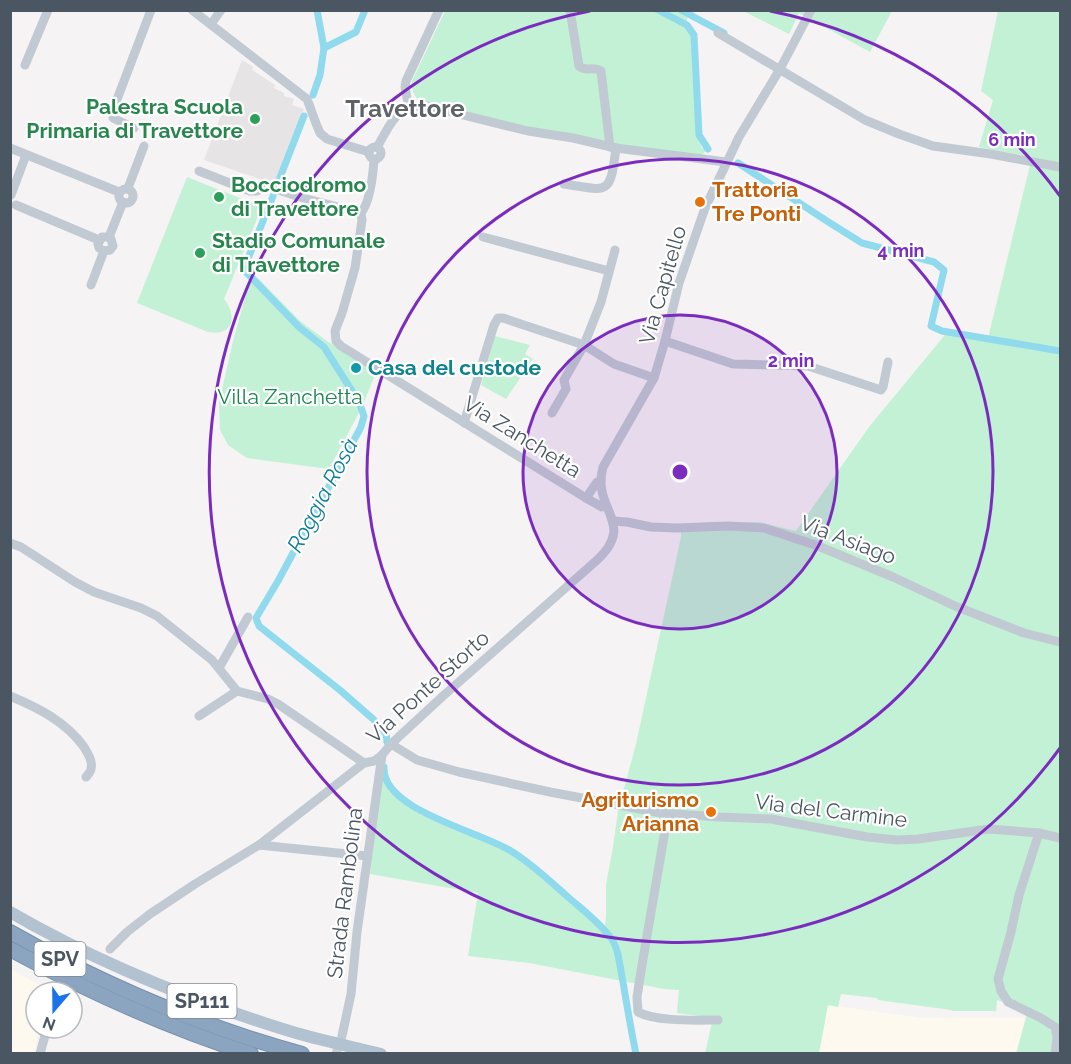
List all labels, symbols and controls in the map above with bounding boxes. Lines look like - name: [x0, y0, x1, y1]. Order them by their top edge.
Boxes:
- place label: Palestra Scuola Primaria di Travettore: [26, 94, 243, 143]
- district label: Travettore: [345, 94, 465, 123]
- marker: Palestra Scuola Primaria di Travettore: [248, 112, 262, 126]
- text: 6 min: [988, 129, 1036, 150]
- place label: Bocciodromo di Travettore: [231, 172, 366, 221]
- place label: Trattoria Tre Ponti: [712, 177, 801, 226]
- marker: Bocciodromo di Travettore: [212, 190, 226, 204]
- marker: Trattoria Tre Ponti: [693, 195, 707, 209]
- street label: Via Capitello: [634, 223, 691, 347]
- place label: Stadio Comunale di Travettore: [212, 228, 385, 277]
- text: 4 min: [878, 240, 924, 261]
- marker: Stadio Comunale di Travettore: [193, 246, 207, 260]
- text: 2 min: [768, 350, 814, 371]
- place label: Casa del custode: [368, 355, 542, 380]
- marker: Casa del custode: [349, 361, 363, 375]
- park label: Villa Zanchetta: [217, 384, 363, 409]
- street label: Via Zanchetta: [459, 390, 586, 483]
- water label: Roggia Rosà: [281, 434, 363, 556]
- centre of rings: [670, 462, 690, 482]
- street label: Via Asiago: [797, 510, 900, 569]
- street label: Via Ponte Storto: [361, 625, 494, 748]
- place label: Agriturismo Arianna: [581, 787, 699, 836]
- street label: Via del Carmine: [754, 789, 909, 832]
- marker: Agriturismo Arianna: [704, 805, 718, 819]
- street label: Strada Rambolina: [322, 806, 367, 980]
- road number: SPV: [34, 942, 86, 976]
- north arrow: [24, 980, 84, 1040]
- road number: SP111: [168, 984, 236, 1018]
- text: N: [40, 1013, 58, 1035]

